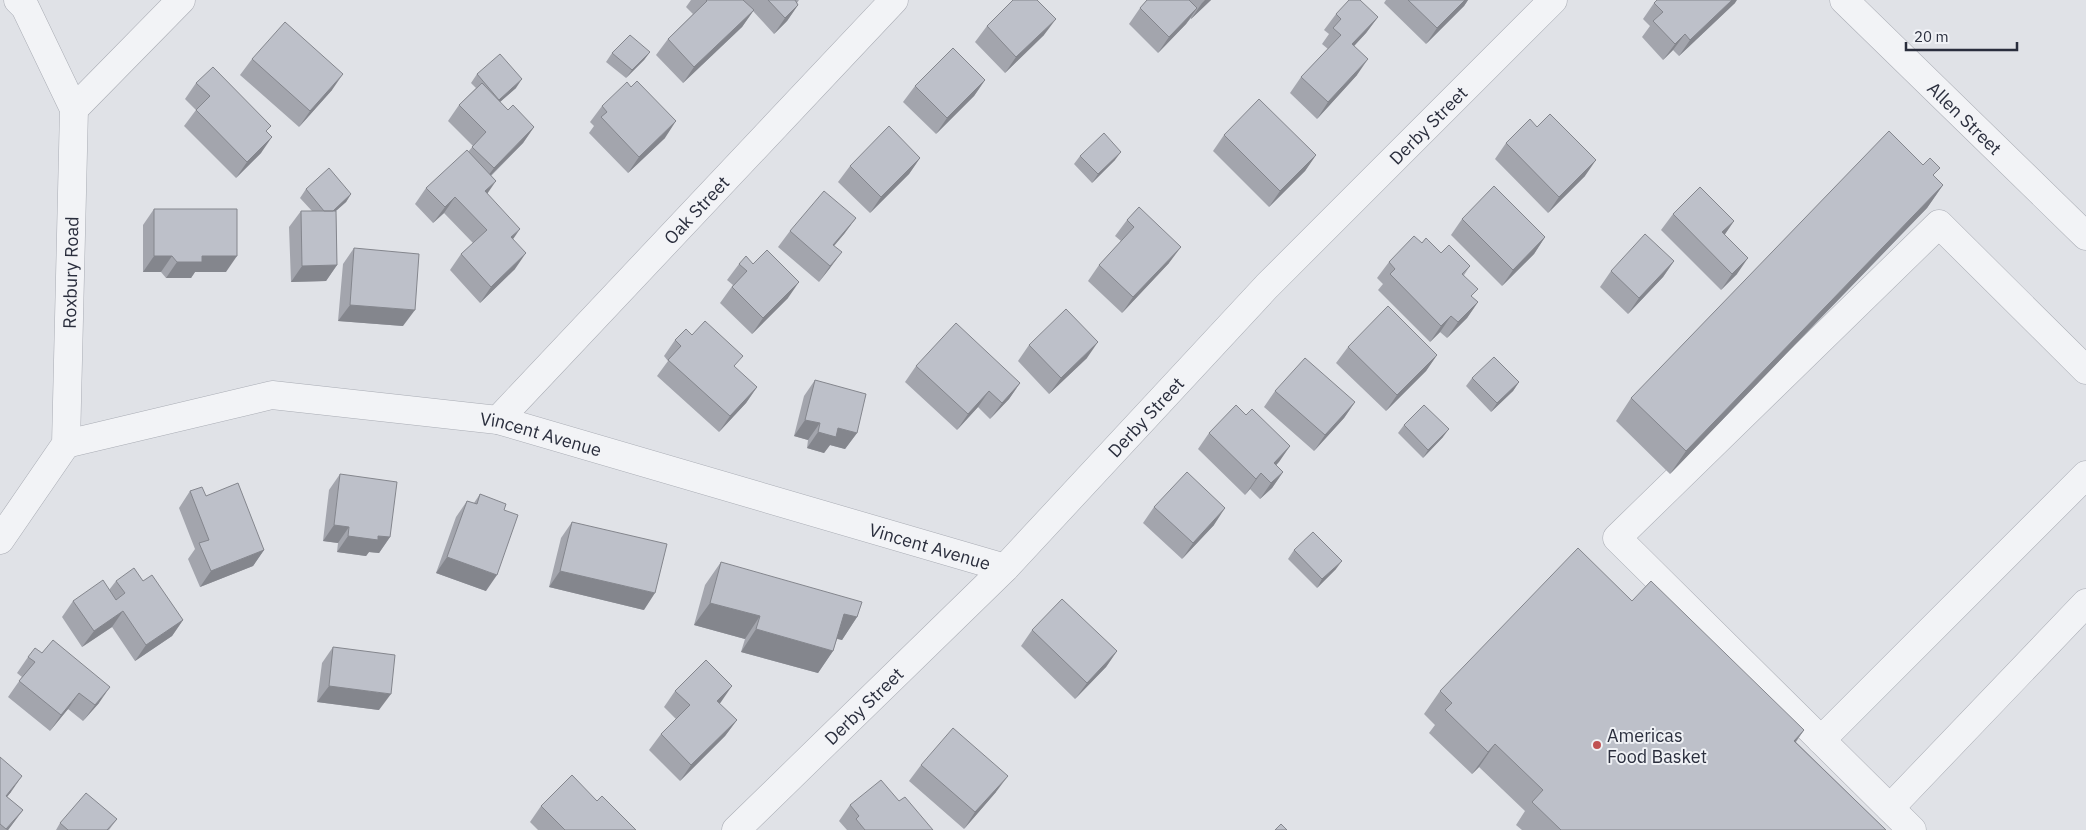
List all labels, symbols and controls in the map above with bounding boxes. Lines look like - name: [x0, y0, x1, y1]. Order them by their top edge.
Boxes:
- scale bar: [1906, 20, 2017, 52]
- text: 20 m: [1914, 27, 1949, 46]
- street label: Allen Street: [1923, 77, 2007, 159]
- street label: Derby Street: [1384, 81, 1472, 169]
- street label: Oak Street: [659, 171, 734, 249]
- street label: Roxbury Road: [57, 216, 83, 329]
- street label: Derby Street: [1103, 372, 1189, 462]
- street label: Vincent Avenue: [479, 407, 605, 461]
- street label: Vincent Avenue: [866, 517, 993, 575]
- street label: Derby Street: [819, 662, 908, 749]
- place label: Americas Food Basket: [1607, 724, 1707, 768]
- marker: Americas Food Basket: [1591, 739, 1603, 751]

